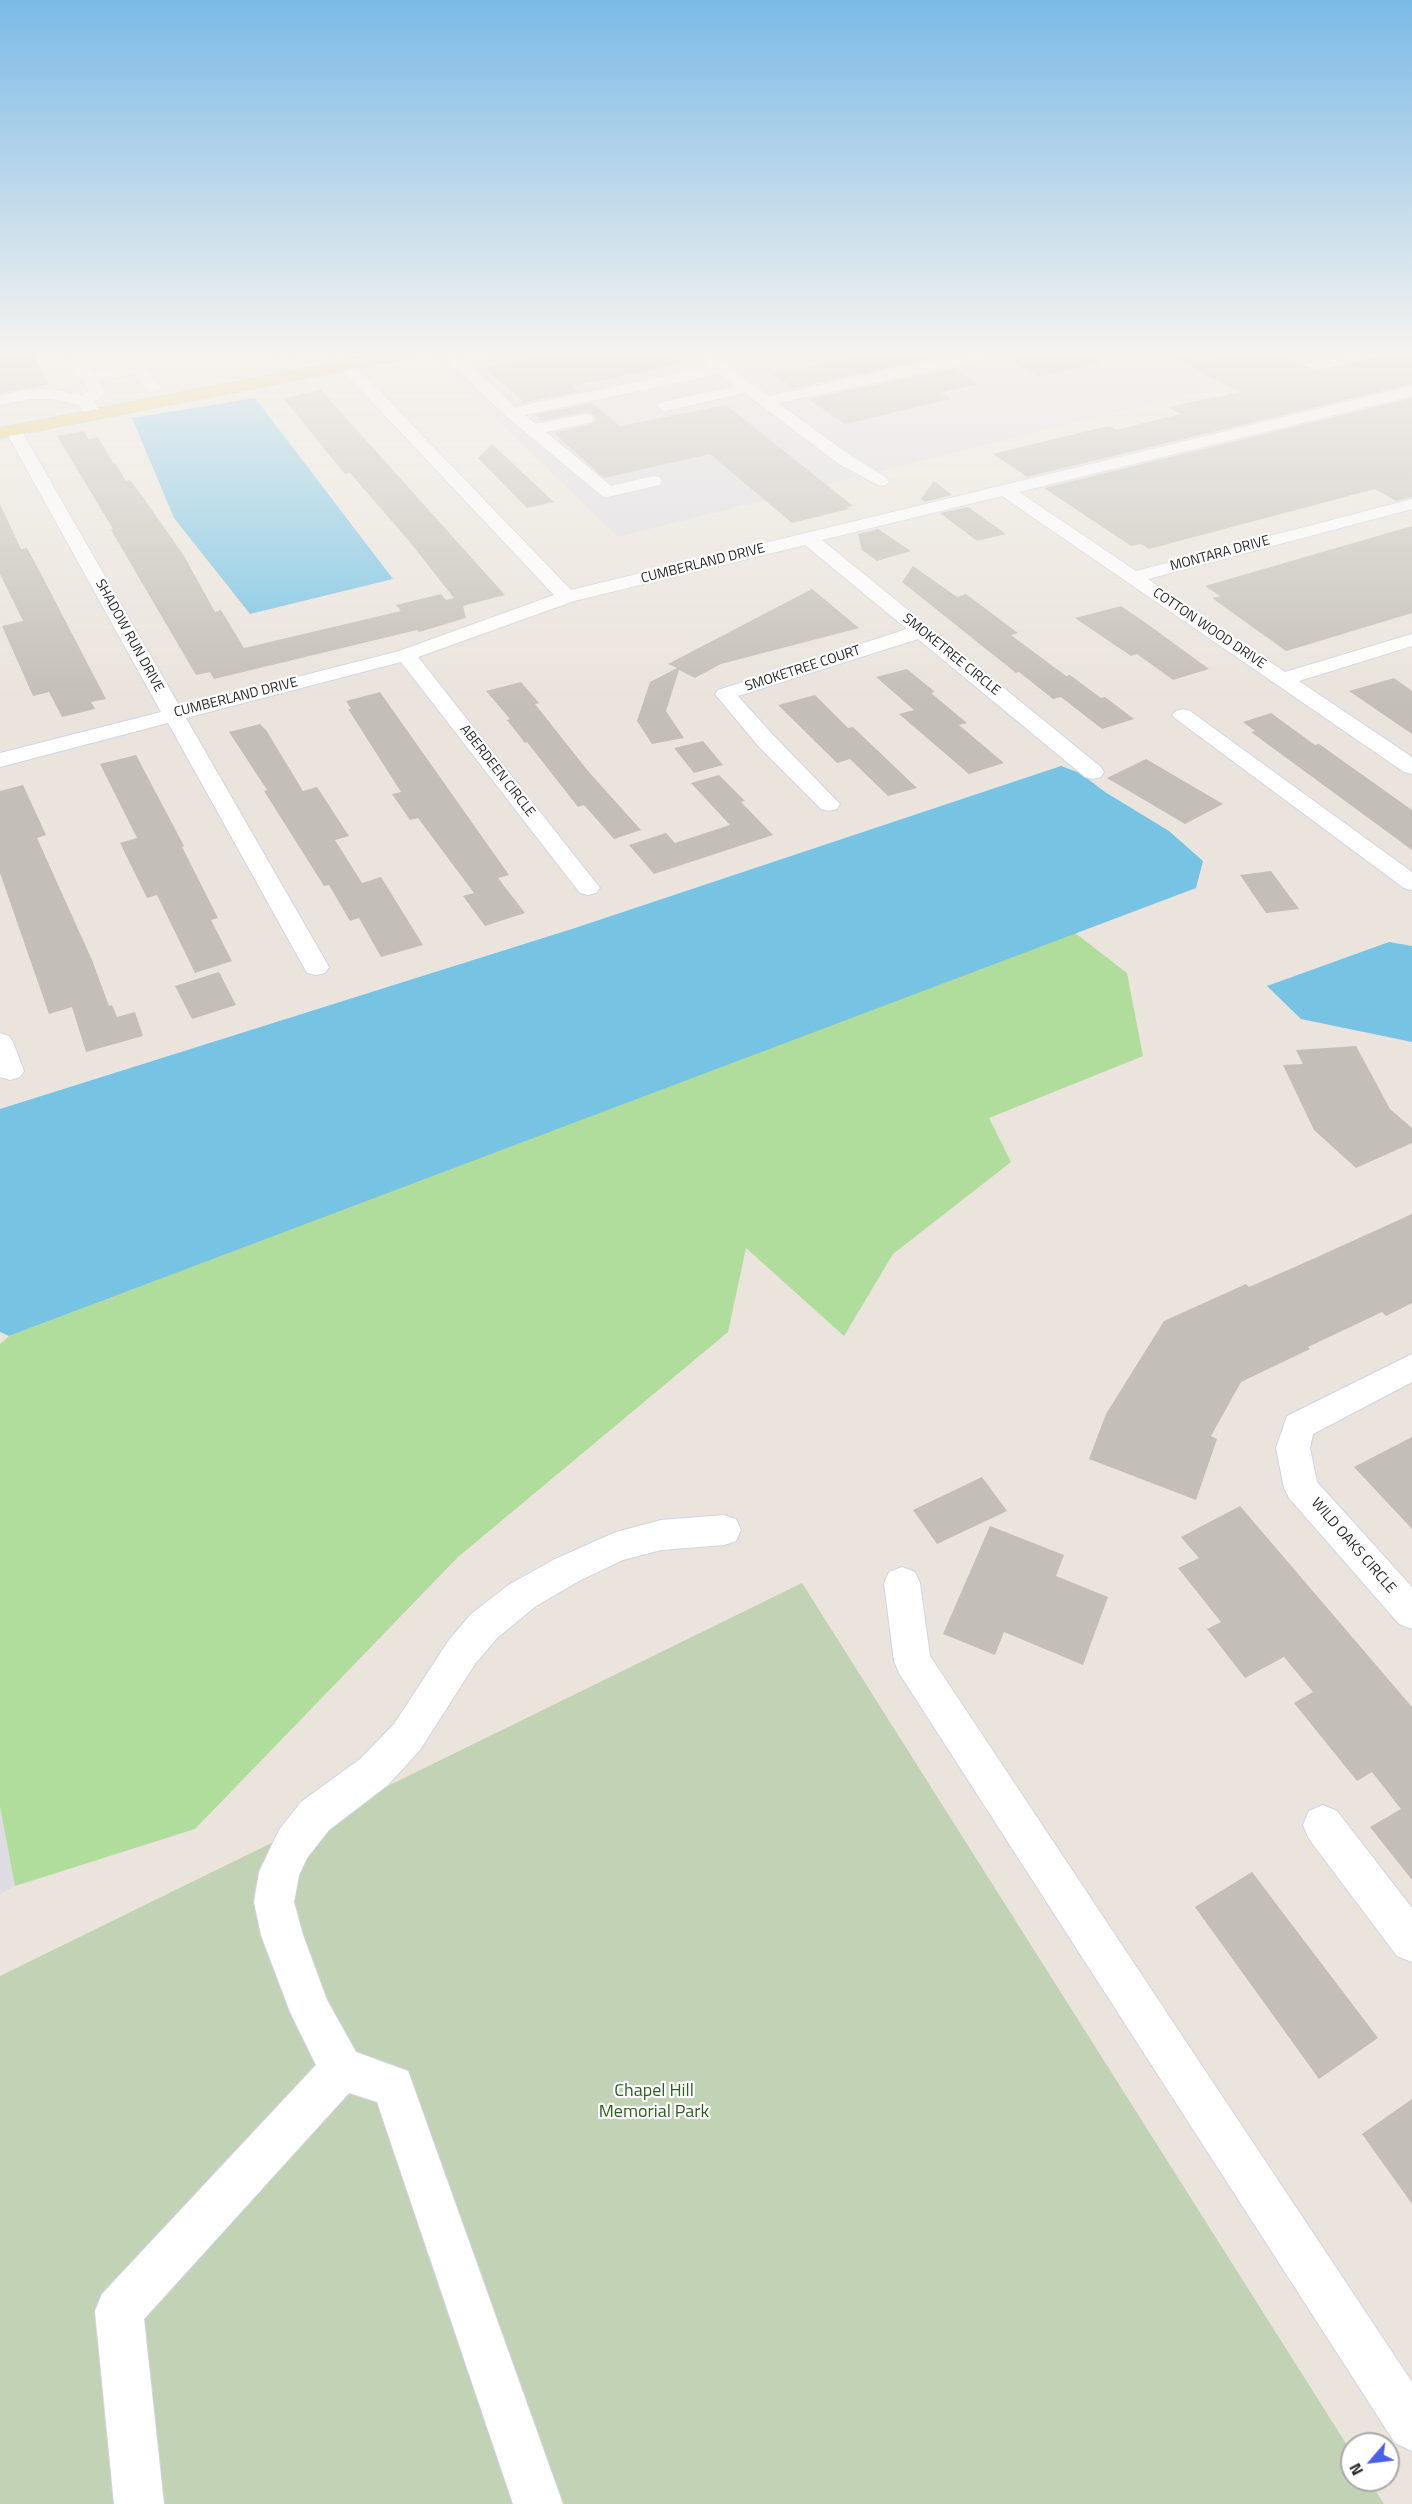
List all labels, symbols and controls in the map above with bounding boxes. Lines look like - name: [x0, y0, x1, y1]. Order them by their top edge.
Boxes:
- street label: MONTARA DRIVE: [1168, 533, 1272, 575]
- street label: CUMBERLAND DRIVE: [639, 540, 767, 588]
- street label: SHADOW RUN DRIVE: [91, 577, 167, 695]
- street label: COTTON WOOD DRIVE: [1149, 585, 1269, 673]
- street label: SMOKETREE CIRCLE: [899, 611, 1003, 699]
- street label: SMOKETREE COURT: [743, 642, 863, 696]
- street label: CUMBERLAND DRIVE: [172, 674, 300, 722]
- street label: ABERDEEN CIRCLE: [456, 722, 538, 820]
- street label: WILD OAKS CIRCLE: [1307, 1495, 1399, 1597]
- park label: Chapel Hill Memorial Park: [599, 2081, 709, 2124]
- north arrow: [1340, 2432, 1400, 2492]
- text: N: [1343, 2459, 1369, 2480]

